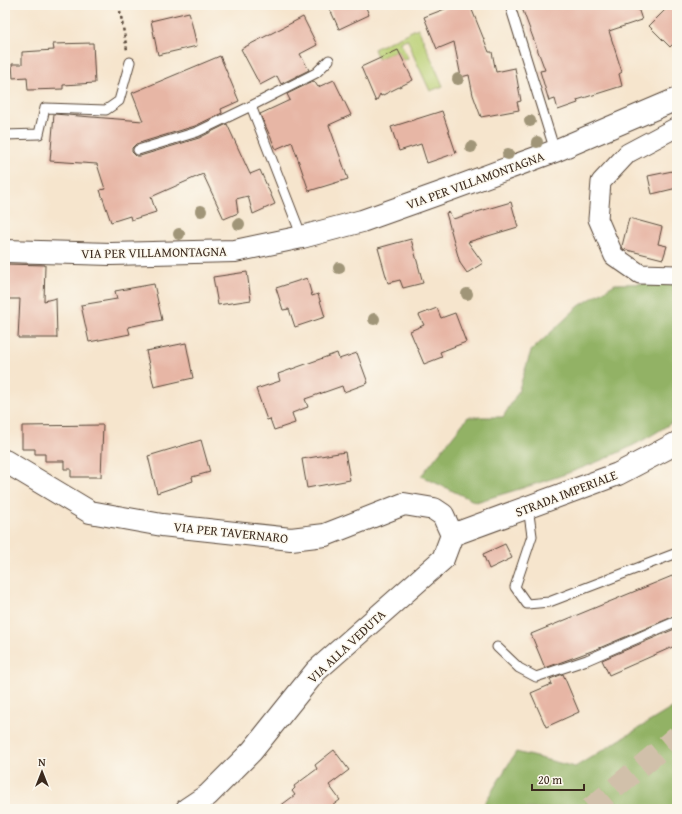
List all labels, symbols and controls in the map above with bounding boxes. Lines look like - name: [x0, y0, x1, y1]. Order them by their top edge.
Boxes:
- street label: VIA PER VILLAMONTAGNA: [404, 147, 547, 214]
- street label: VIA PER VILLAMONTAGNA: [81, 242, 227, 263]
- street label: STRADA IMPERIALE: [512, 465, 620, 522]
- street label: VIA PER TAVERNARO: [173, 517, 289, 548]
- street label: VIA ALLA VEDUTA: [303, 605, 390, 688]
- north arrow: [22, 752, 62, 792]
- text: N: [38, 754, 46, 770]
- scale bar: [532, 766, 584, 792]
- text: 20 m: [538, 771, 562, 788]

